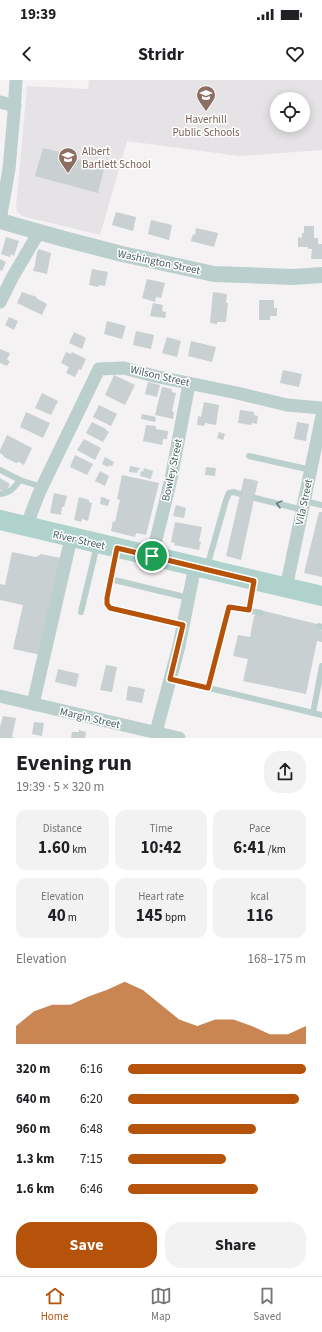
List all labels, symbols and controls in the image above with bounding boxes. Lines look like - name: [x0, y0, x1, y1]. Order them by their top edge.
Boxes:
- text: 19:39: [20, 4, 56, 25]
- text: Stridr: [138, 42, 184, 67]
- icon: back: [16, 43, 38, 65]
- icon: heart: [284, 43, 306, 65]
- school or university icon: Haverhill Public Schools: [195, 84, 217, 112]
- map controls: [270, 92, 310, 132]
- button: locate: [270, 92, 310, 132]
- place label: Haverhill Public Schools: [172, 112, 240, 140]
- place label: Albert Bartlett School: [82, 144, 151, 172]
- school or university icon: Albert Bartlett School: [57, 146, 79, 174]
- street label: Washington Street: [116, 246, 202, 278]
- street label: Wilson Street: [129, 362, 191, 390]
- street label: Bowley Street: [158, 437, 186, 503]
- street label: Vila Street: [292, 477, 316, 526]
- one-way arrow: [275, 500, 282, 509]
- street label: River Street: [51, 527, 107, 553]
- pin: [135, 539, 169, 573]
- icon: arrive: [141, 545, 163, 567]
- street label: Margin Street: [58, 704, 122, 732]
- text: Evening run: [16, 747, 132, 779]
- button: share: [264, 751, 306, 793]
- text: 19:39 · 5 × 320 m: [16, 778, 104, 796]
- text: Distance: [43, 821, 82, 836]
- text: Time: [149, 821, 173, 836]
- text: Pace: [249, 821, 270, 836]
- text: 1.60: [38, 836, 70, 860]
- text: 10:42: [140, 836, 182, 860]
- text: 6:41: [233, 836, 265, 860]
- text: km: [70, 842, 87, 857]
- text: /km: [265, 842, 286, 857]
- text: Elevation: [41, 889, 84, 904]
- text: Heart rate: [138, 889, 184, 904]
- text: kcal: [250, 889, 269, 904]
- text: 40: [48, 904, 66, 928]
- text: 145: [136, 904, 163, 928]
- text: 116: [246, 904, 273, 928]
- text: m: [66, 910, 77, 925]
- text: bpm: [163, 910, 186, 925]
- text: Elevation: [16, 950, 67, 968]
- text: 168–175 m: [248, 950, 306, 968]
- text: 320 m: [16, 1060, 50, 1078]
- text: 6:16: [80, 1060, 103, 1078]
- text: 640 m: [16, 1090, 50, 1108]
- text: 6:20: [80, 1090, 103, 1108]
- text: 960 m: [16, 1120, 50, 1138]
- text: 6:48: [80, 1120, 103, 1138]
- text: 1.3 km: [16, 1150, 55, 1168]
- text: 7:15: [80, 1150, 103, 1168]
- text: 1.6 km: [16, 1180, 55, 1198]
- text: 6:46: [80, 1180, 103, 1198]
- button: Save: [16, 1222, 157, 1268]
- button: Share: [165, 1222, 306, 1268]
- tab: Home: [41, 1285, 68, 1324]
- tab: Map: [150, 1285, 172, 1324]
- tab: Saved: [253, 1285, 281, 1324]

